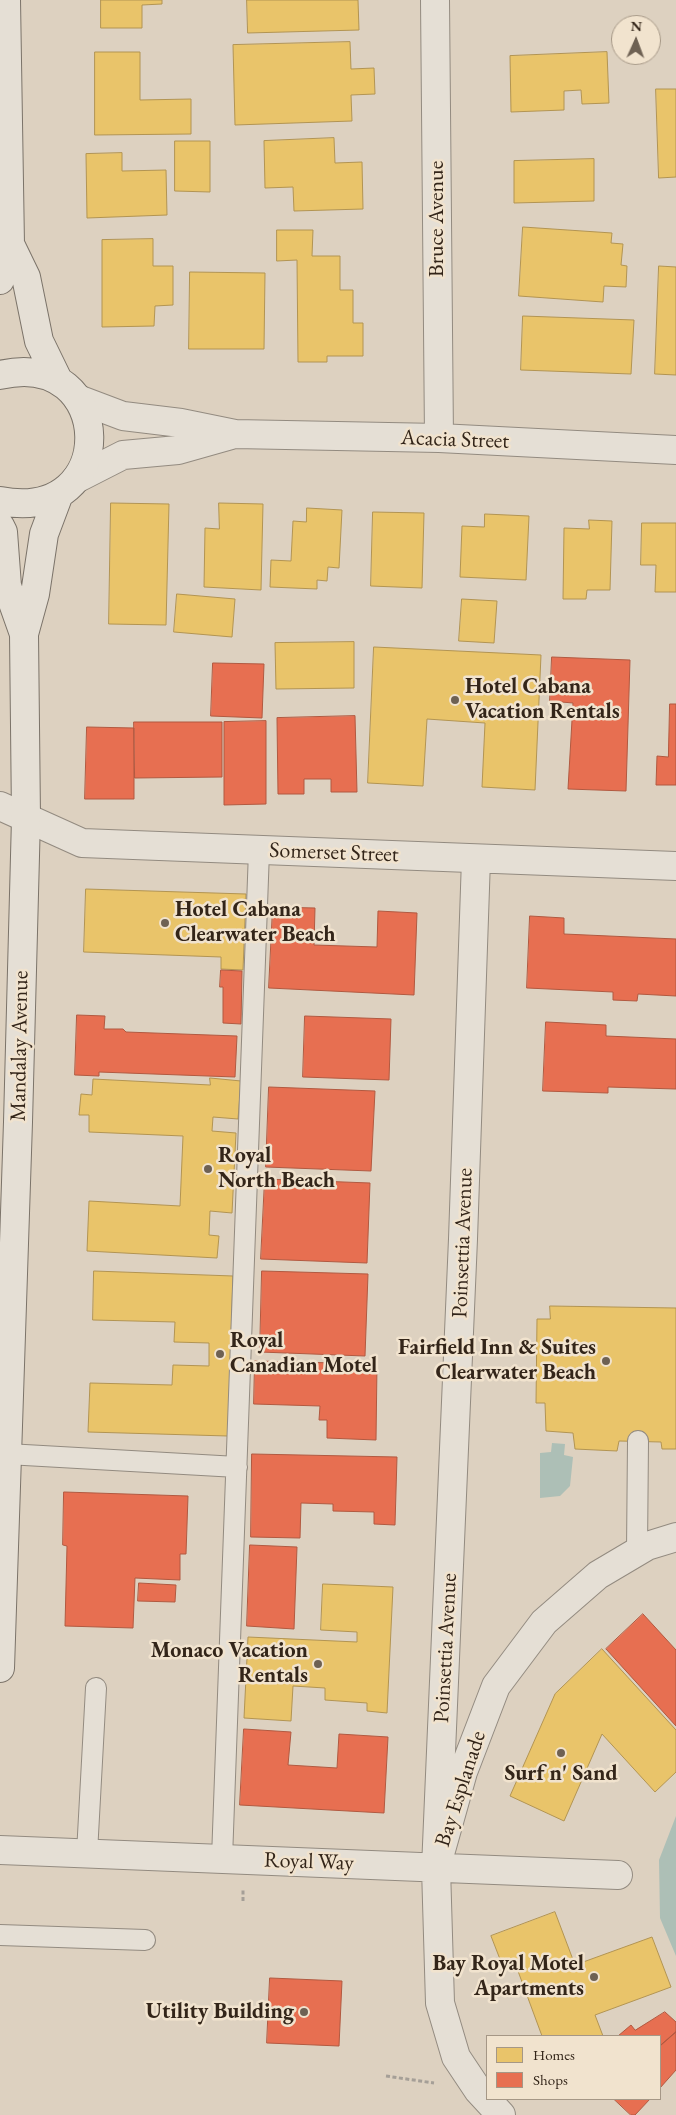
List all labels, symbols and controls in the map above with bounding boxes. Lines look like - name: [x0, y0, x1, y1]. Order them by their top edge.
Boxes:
- north arrow: [611, 15, 661, 65]
- text: N: [631, 17, 642, 35]
- street label: Bruce Avenue: [424, 161, 450, 277]
- street label: Acacia Street: [400, 425, 510, 455]
- place label: Hotel Cabana Vacation Rentals: [465, 674, 620, 726]
- marker: Hotel Cabana Vacation Rentals: [449, 694, 461, 706]
- street label: Somerset Street: [269, 838, 399, 868]
- place label: Hotel Cabana Clearwater Beach: [175, 897, 336, 948]
- marker: Hotel Cabana Clearwater Beach: [159, 917, 171, 929]
- street label: Mandalay Avenue: [5, 970, 35, 1122]
- place label: Royal North Beach: [218, 1143, 335, 1194]
- marker: Royal North Beach: [202, 1163, 214, 1175]
- street label: Poinsettia Avenue: [447, 1168, 479, 1318]
- place label: Royal Canadian Motel: [230, 1328, 377, 1380]
- place label: Fairfield Inn & Suites Clearwater Beach: [398, 1335, 596, 1386]
- marker: Royal Canadian Motel: [214, 1348, 226, 1360]
- marker: Fairfield Inn & Suites Clearwater Beach: [600, 1355, 612, 1367]
- street label: Poinsettia Avenue: [429, 1572, 463, 1724]
- place label: Monaco Vacation Rentals: [150, 1638, 308, 1690]
- marker: Monaco Vacation Rentals: [312, 1658, 324, 1670]
- street label: Bay Esplanade: [430, 1728, 492, 1850]
- marker: Surf n' Sand: [555, 1747, 567, 1759]
- place label: Surf n' Sand: [504, 1761, 618, 1787]
- street label: Royal Way: [264, 1847, 354, 1877]
- place label: Bay Royal Motel Apartments: [432, 1951, 584, 2002]
- marker: Bay Royal Motel Apartments: [588, 1971, 600, 1983]
- place label: Utility Building: [146, 1999, 294, 2025]
- marker: Utility Building: [298, 2006, 310, 2018]
- legend: [486, 2035, 661, 2100]
- text: Homes: [533, 2045, 575, 2064]
- text: Shops: [533, 2070, 568, 2089]

